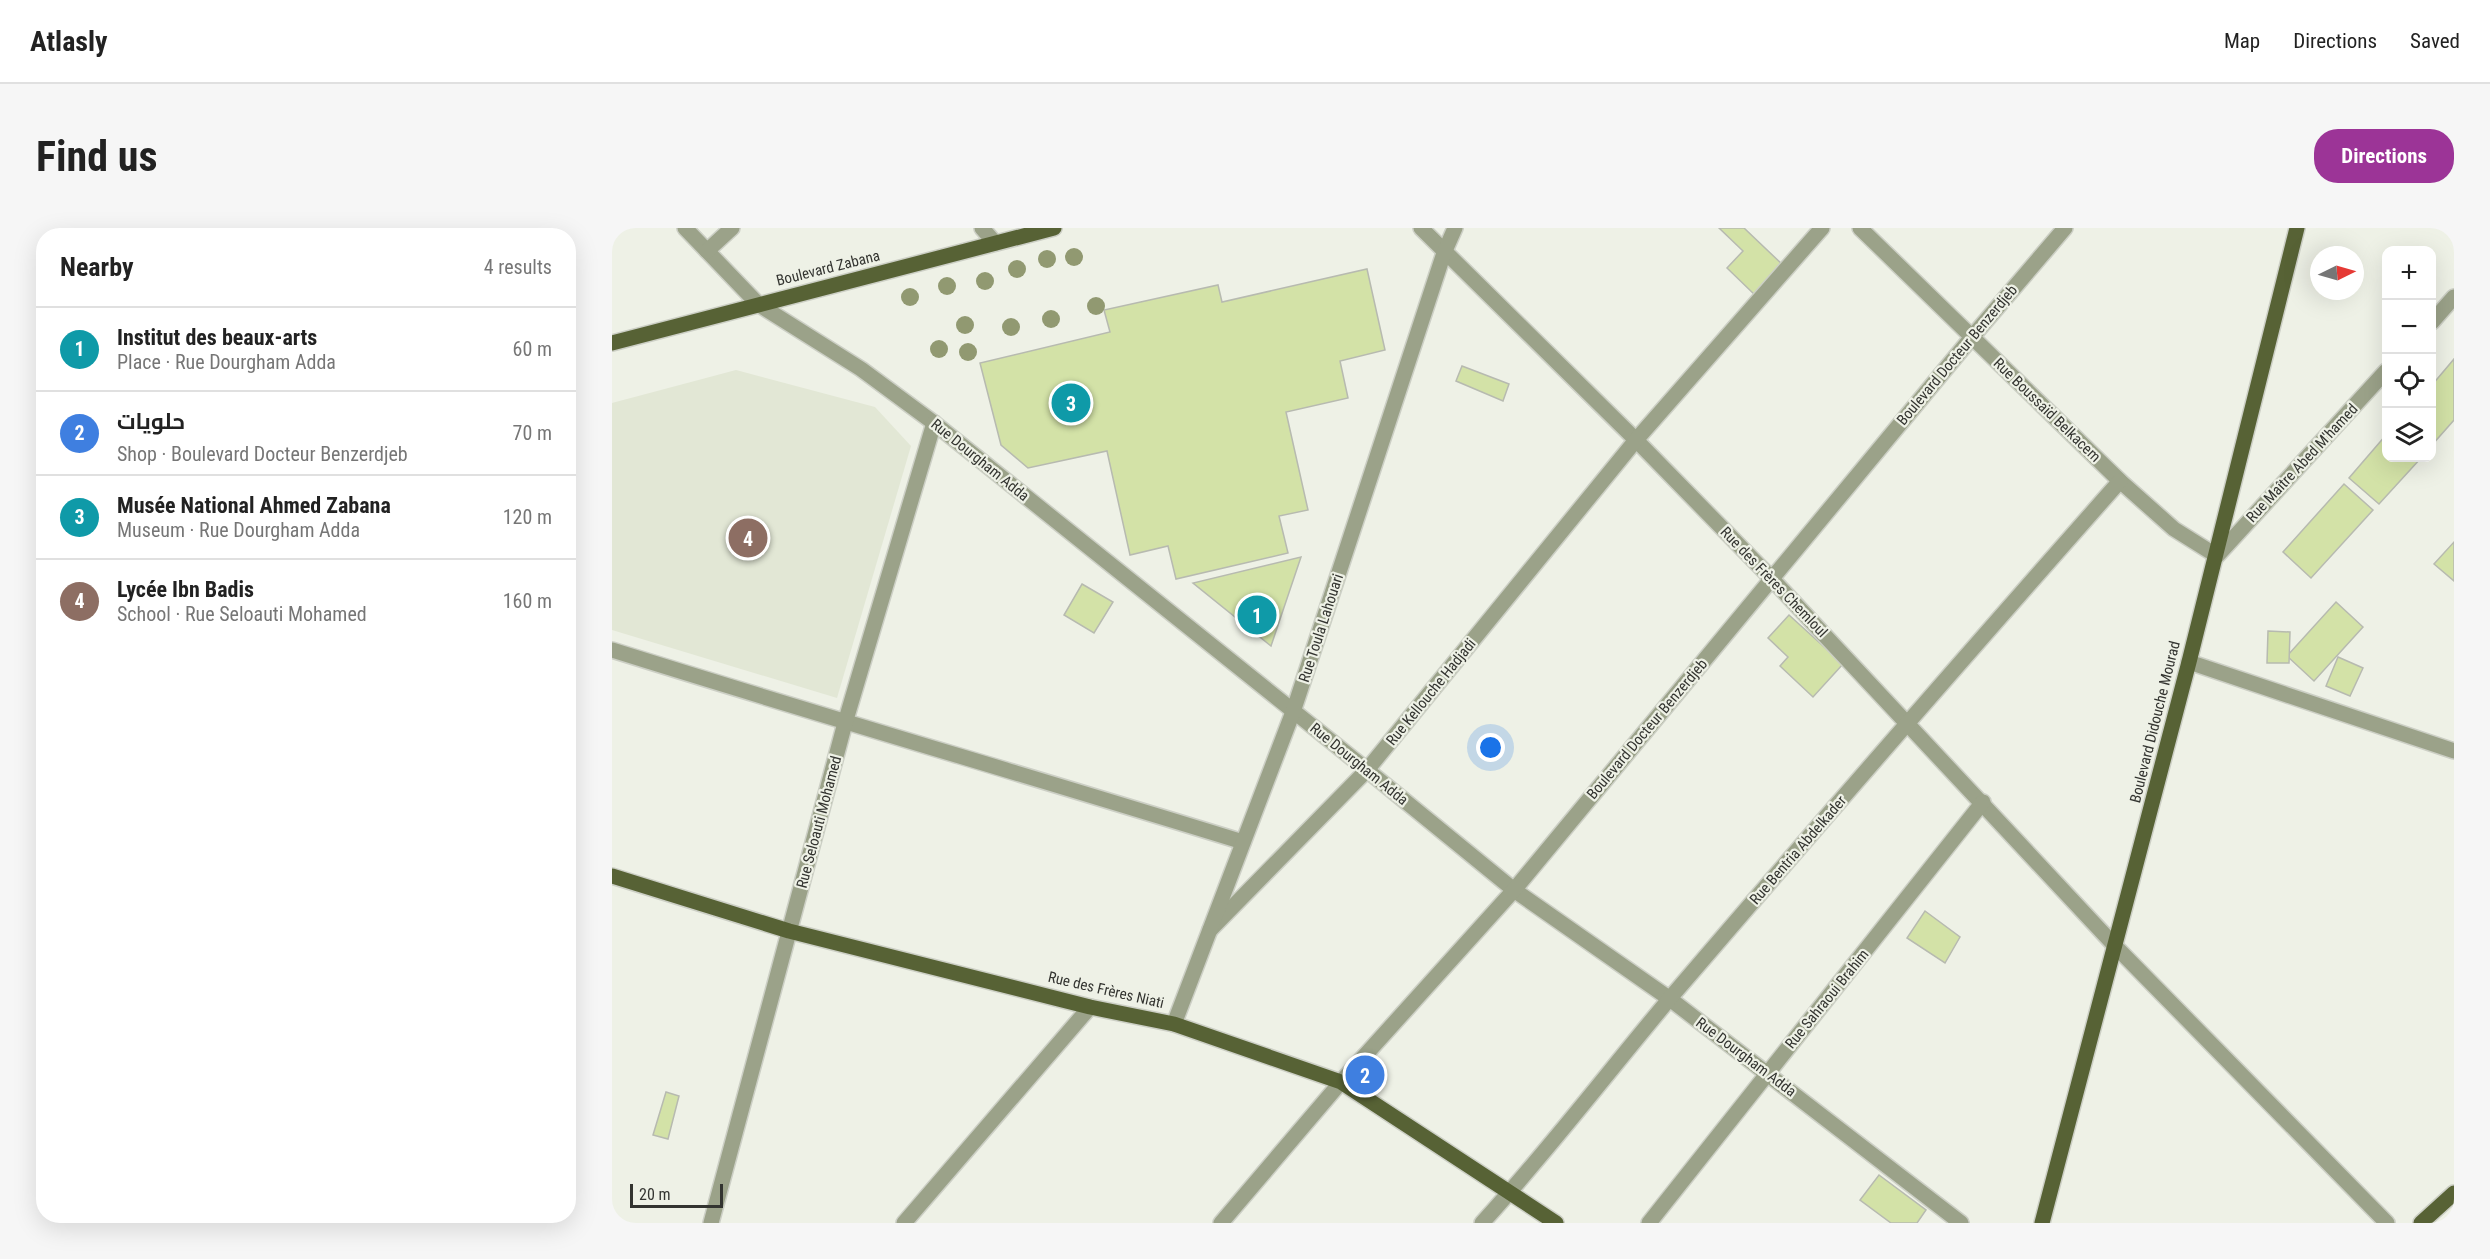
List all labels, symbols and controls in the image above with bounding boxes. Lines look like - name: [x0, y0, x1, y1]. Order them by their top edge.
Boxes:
- text: Atlasly: [30, 25, 108, 58]
- text: Map: [2224, 29, 2260, 53]
- text: Directions: [2293, 29, 2377, 53]
- text: Saved: [2410, 29, 2460, 53]
- button: Directions: [2314, 129, 2454, 183]
- text: Find us: [36, 132, 157, 181]
- street label: Boulevard Zabana: [774, 246, 882, 290]
- north arrow: [2310, 246, 2364, 300]
- map controls: [2382, 246, 2436, 462]
- button: +: [2382, 246, 2436, 300]
- text: Nearby: [60, 252, 134, 282]
- text: 4 results: [484, 255, 552, 279]
- street label: Boulevard Docteur Benzerdjeb: [1893, 281, 2021, 429]
- button: −: [2382, 300, 2436, 354]
- text: Institut des beaux-arts: [117, 325, 317, 350]
- text: 1: [74, 337, 85, 361]
- text: 60 m: [513, 337, 552, 361]
- text: Place · Rue Dourgham Adda: [117, 350, 336, 374]
- street label: Rue Boussaïd Belkacem: [1990, 354, 2104, 466]
- button: locate: [2382, 354, 2436, 408]
- pin: 3: [1052, 380, 1090, 426]
- street label: Rue Maître Abed M'hamed: [2242, 400, 2362, 526]
- button: layers: [2382, 408, 2436, 462]
- text: حلويات: [117, 409, 185, 434]
- street label: Rue Dourgham Adda: [927, 415, 1033, 505]
- text: 2: [74, 421, 85, 445]
- text: 70 m: [513, 421, 552, 445]
- text: Shop · Boulevard Docteur Benzerdjeb: [117, 442, 408, 466]
- text: Musée National Ahmed Zabana: [117, 493, 391, 518]
- text: 3: [74, 505, 85, 529]
- text: 120 m: [503, 505, 552, 529]
- pin: 4: [728, 516, 768, 560]
- text: Museum · Rue Dourgham Adda: [117, 518, 360, 542]
- street label: Rue des Frères Chemloul: [1717, 523, 1831, 641]
- street label: Rue Toula Lahouari: [1295, 572, 1347, 684]
- text: Lycée Ibn Badis: [117, 577, 254, 602]
- text: 4: [74, 589, 85, 613]
- text: 160 m: [503, 589, 552, 613]
- pin: 1: [1238, 592, 1276, 638]
- text: School · Rue Seloauti Mohamed: [117, 602, 367, 626]
- street label: Rue Kellouche Hadjadi: [1382, 635, 1480, 749]
- street label: Boulevard Didouche Mourad: [2126, 639, 2184, 805]
- street label: Boulevard Docteur Benzerdjeb: [1583, 655, 1711, 803]
- street label: Rue Dourgham Adda: [1306, 719, 1412, 809]
- your location: [1476, 733, 1505, 762]
- street label: Rue Seloauti Mohamed: [793, 754, 845, 890]
- street label: Rue Bentria Abdelkader: [1746, 792, 1850, 908]
- street label: Rue Sahraoui Brahim: [1781, 946, 1873, 1052]
- street label: Rue des Frères Niati: [1046, 968, 1166, 1012]
- street label: Rue Dourgham Adda: [1692, 1013, 1800, 1101]
- pin: 2: [1346, 1052, 1384, 1098]
- scale bar: [630, 1181, 723, 1208]
- text: 20 m: [639, 1185, 671, 1204]

